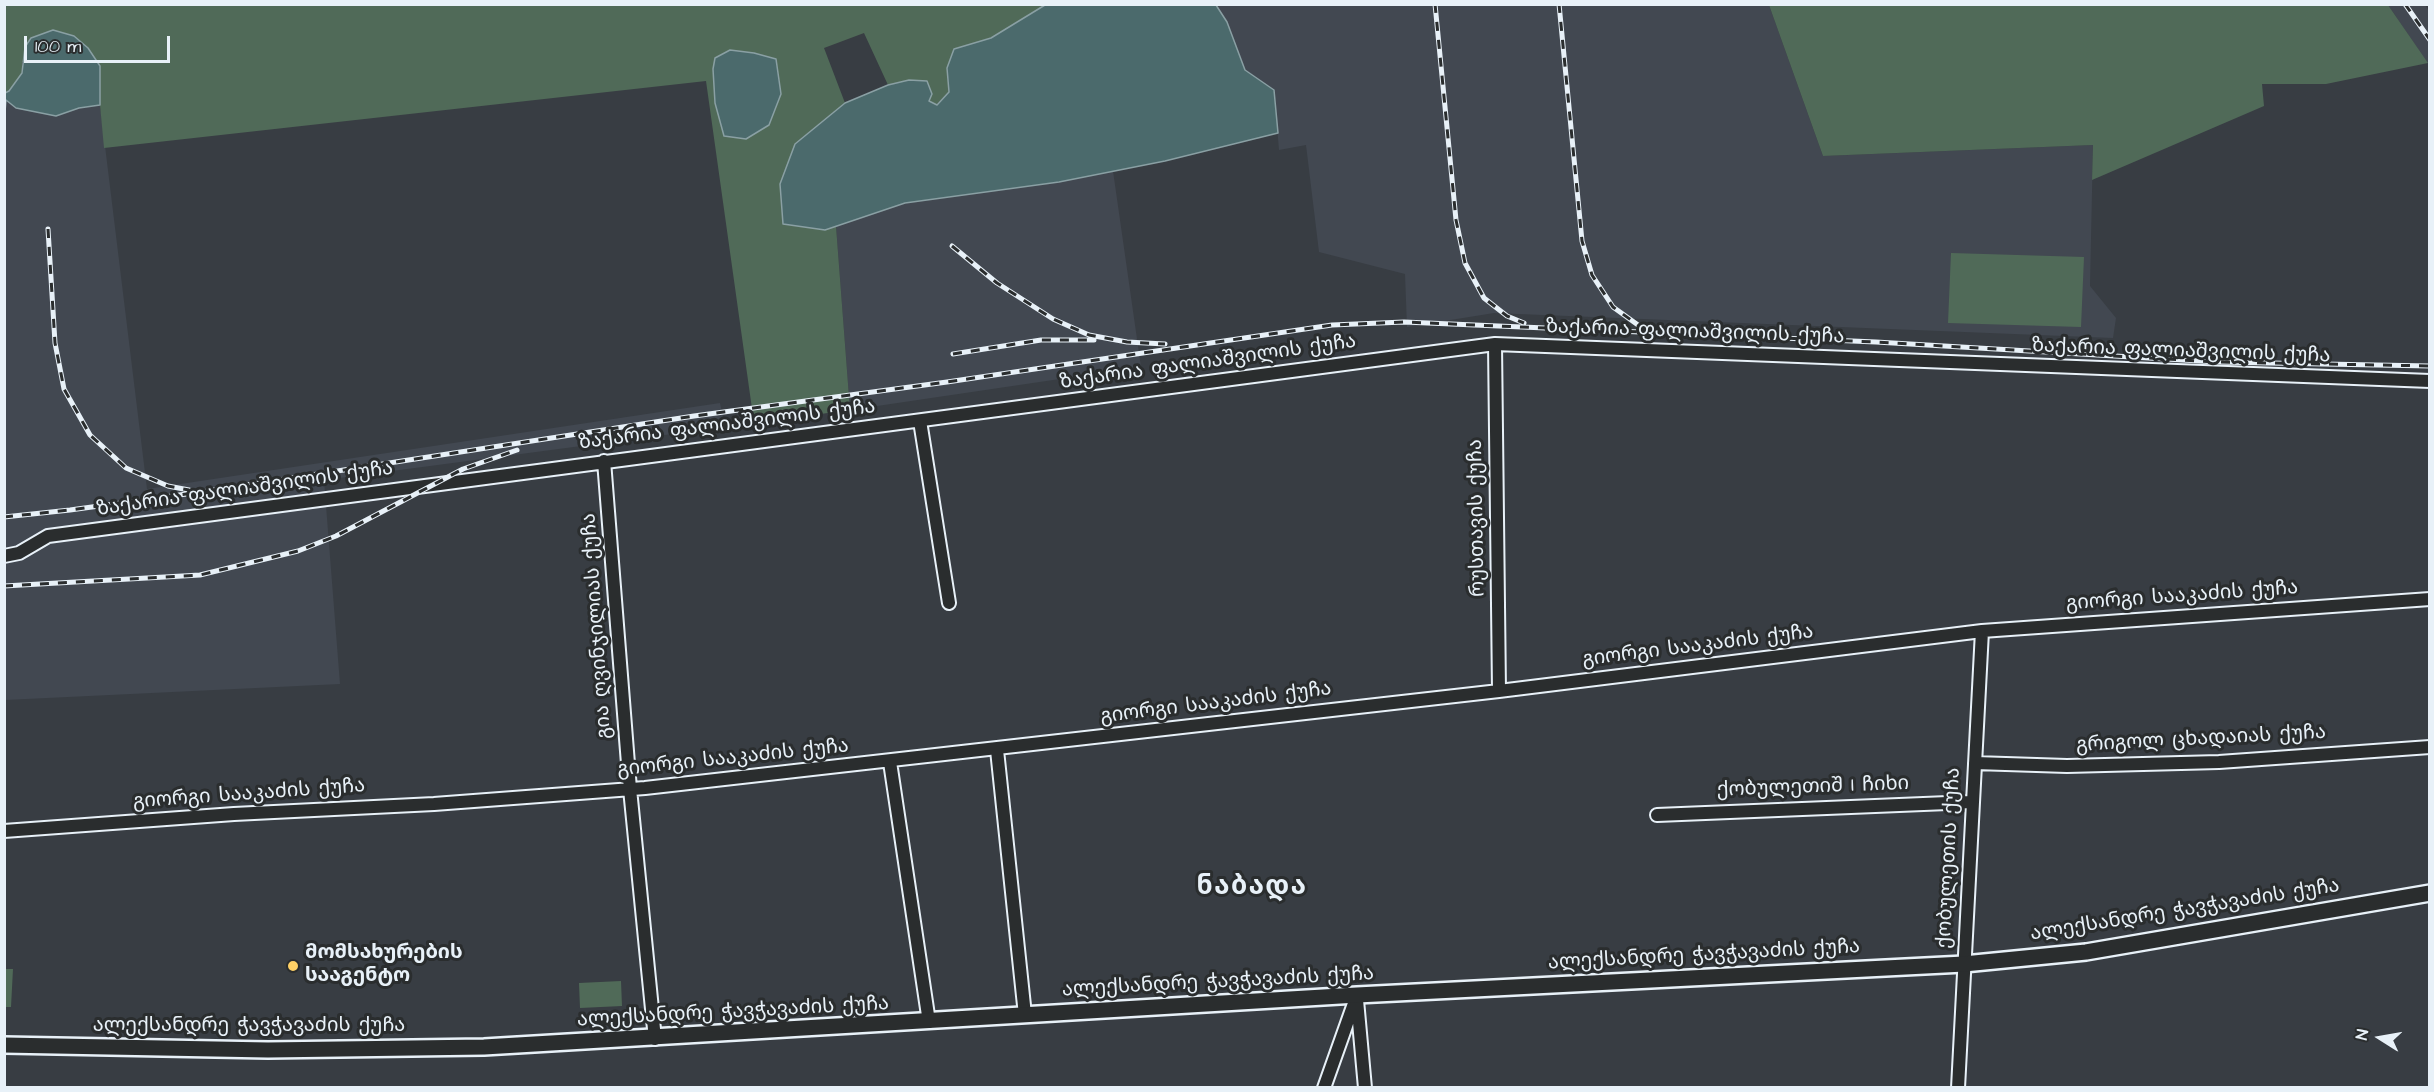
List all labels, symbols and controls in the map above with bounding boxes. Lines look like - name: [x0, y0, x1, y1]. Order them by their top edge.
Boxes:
- scale bar: [27, 24, 172, 62]
- text: 100 m: [35, 34, 81, 59]
- street label: ზაქარია ფალიაშვილის ქუჩა: [1545, 316, 1845, 350]
- street label: ზაქარია ფალიაშვილის ქუჩა: [1058, 330, 1358, 396]
- street label: ზაქარია ფალიაშვილის ქუჩა: [2031, 335, 2331, 369]
- street label: ზაქარია ფალიაშვილის ქუჩა: [577, 396, 877, 456]
- street label: რუსთავის ქუჩა: [1465, 439, 1491, 597]
- street label: ზაქარია ფალიაშვილის ქუჩა: [95, 457, 395, 523]
- street label: გია ღვინჯილიას ქუჩა: [578, 512, 618, 740]
- street label: გიორგი სააკაძის ქუჩა: [2065, 577, 2299, 617]
- street label: გიორგი სააკაძის ქუჩა: [1581, 621, 1815, 673]
- street label: გიორგი სააკაძის ქუჩა: [1099, 678, 1333, 730]
- street label: გრიგოლ ცხადაიას ქუჩა: [2075, 721, 2327, 759]
- street label: გიორგი სააკაძის ქუჩა: [616, 735, 850, 783]
- street label: ქობულეთის ქუჩა: [1933, 767, 1967, 949]
- street label: ქობულეთიშ I ჩიხი: [1716, 773, 1910, 803]
- street label: გიორგი სააკაძის ქუჩა: [132, 775, 366, 815]
- district label: ნაბადა: [1197, 873, 1307, 905]
- street label: ალექსანდრე ჭავჭავაძის ქუჩა: [2029, 875, 2341, 947]
- street label: ალექსანდრე ჭავჭავაძის ქუჩა: [1547, 936, 1861, 976]
- place label: მომსახურების სააგენტო: [305, 942, 463, 989]
- marker: მომსახურების სააგენტო: [286, 959, 300, 973]
- street label: ალექსანდრე ჭავჭავაძის ქუჩა: [1061, 963, 1375, 1003]
- street label: ალექსანდრე ჭავჭავაძის ქუჩა: [576, 993, 890, 1033]
- north arrow: [2350, 1008, 2410, 1068]
- street label: ალექსანდრე ჭავჭავაძის ქუჩა: [93, 1015, 405, 1039]
- text: N: [2351, 1028, 2374, 1042]

